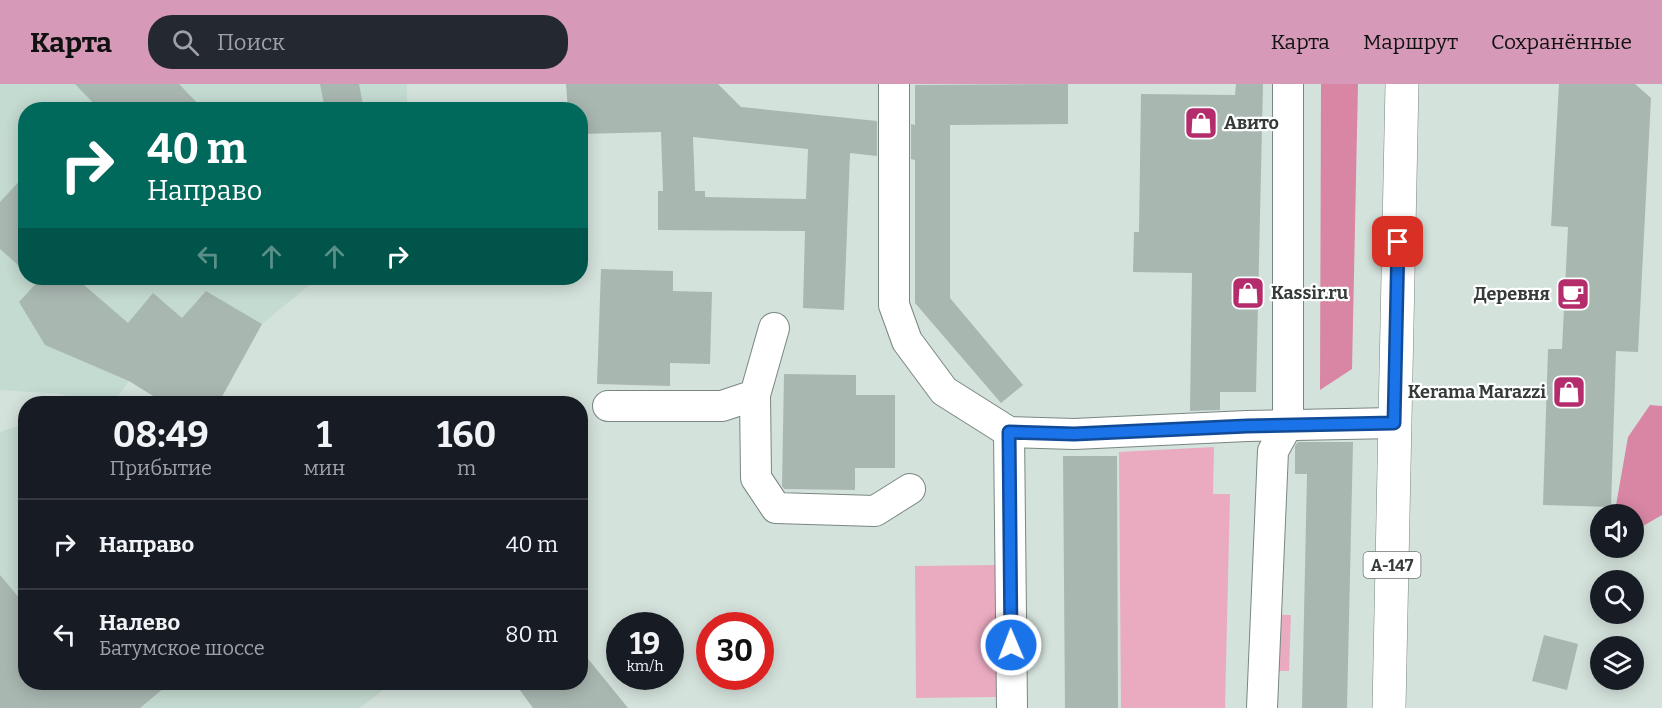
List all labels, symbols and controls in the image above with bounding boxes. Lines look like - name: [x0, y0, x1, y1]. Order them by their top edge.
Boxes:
- search box: [148, 15, 568, 69]
- text: Карта: [30, 26, 112, 59]
- icon: search: [169, 26, 202, 59]
- text: Поиск: [217, 29, 285, 56]
- text: Карта: [1271, 29, 1330, 55]
- text: Маршрут: [1363, 29, 1458, 55]
- text: Сохранённые: [1491, 29, 1632, 55]
- shop icon: Авито: [1183, 105, 1219, 141]
- place label: Авито: [1224, 112, 1279, 134]
- text: 40 m: [147, 124, 247, 174]
- icon: right: [48, 126, 126, 204]
- text: Направо: [147, 175, 262, 207]
- pin: [1372, 216, 1423, 267]
- icon: arrive: [1381, 225, 1414, 258]
- icon: left: [192, 240, 225, 273]
- icon: ahead: [255, 240, 288, 273]
- icon: ahead: [318, 240, 351, 273]
- icon: right: [381, 240, 414, 273]
- shop icon: Kassir.ru: [1230, 275, 1266, 311]
- cafe icon: Деревня: [1555, 276, 1591, 312]
- place label: Kassir.ru: [1271, 282, 1349, 304]
- place label: Деревня: [1474, 283, 1550, 305]
- shop icon: Kerama Marazzi: [1551, 374, 1587, 410]
- place label: Kerama Marazzi: [1408, 381, 1546, 403]
- text: 08:49: [113, 413, 209, 457]
- text: 1: [317, 413, 332, 457]
- text: 160: [437, 413, 496, 457]
- text: Прибытие: [110, 456, 212, 480]
- text: мин: [304, 456, 345, 480]
- text: m: [457, 456, 476, 480]
- map controls: [1590, 504, 1644, 690]
- button: sound: [1590, 504, 1644, 558]
- icon: right: [48, 528, 81, 561]
- text: Направо: [99, 531, 194, 558]
- text: 40 m: [506, 531, 558, 558]
- road number: А-147: [1364, 552, 1420, 578]
- button: search: [1590, 570, 1644, 624]
- text: Налево: [99, 609, 180, 636]
- speed limit sign: 30: [696, 612, 774, 690]
- position arrow: [979, 613, 1043, 677]
- icon: left: [48, 618, 81, 651]
- text: 80 m: [505, 621, 558, 648]
- text: 19: [630, 626, 660, 662]
- text: Батумское шоссе: [99, 636, 265, 660]
- button: layers: [1590, 636, 1644, 690]
- text: km/h: [626, 657, 664, 675]

